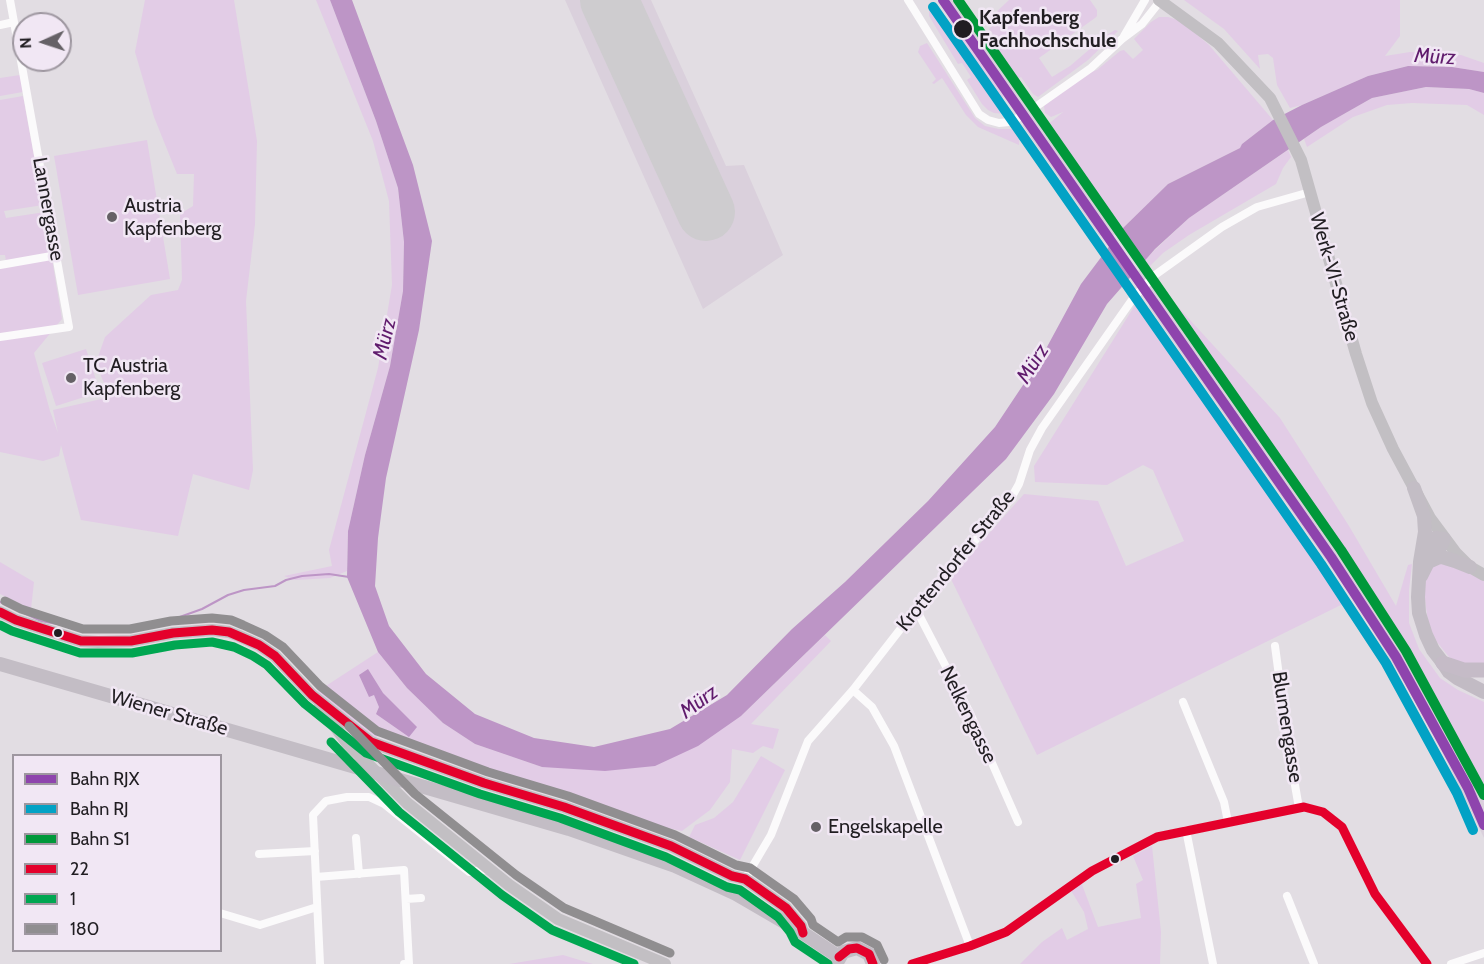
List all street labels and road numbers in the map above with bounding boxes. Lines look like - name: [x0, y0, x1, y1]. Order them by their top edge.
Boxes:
- street label: Lannergasse: [27, 155, 69, 263]
- street label: Werk-VI-Straße: [1304, 210, 1364, 344]
- street label: Krottendorfer Straße: [892, 486, 1020, 636]
- street label: Nelkengasse: [934, 663, 1002, 767]
- street label: Blumengasse: [1266, 670, 1308, 784]
- street label: Wiener Straße: [107, 685, 231, 741]

